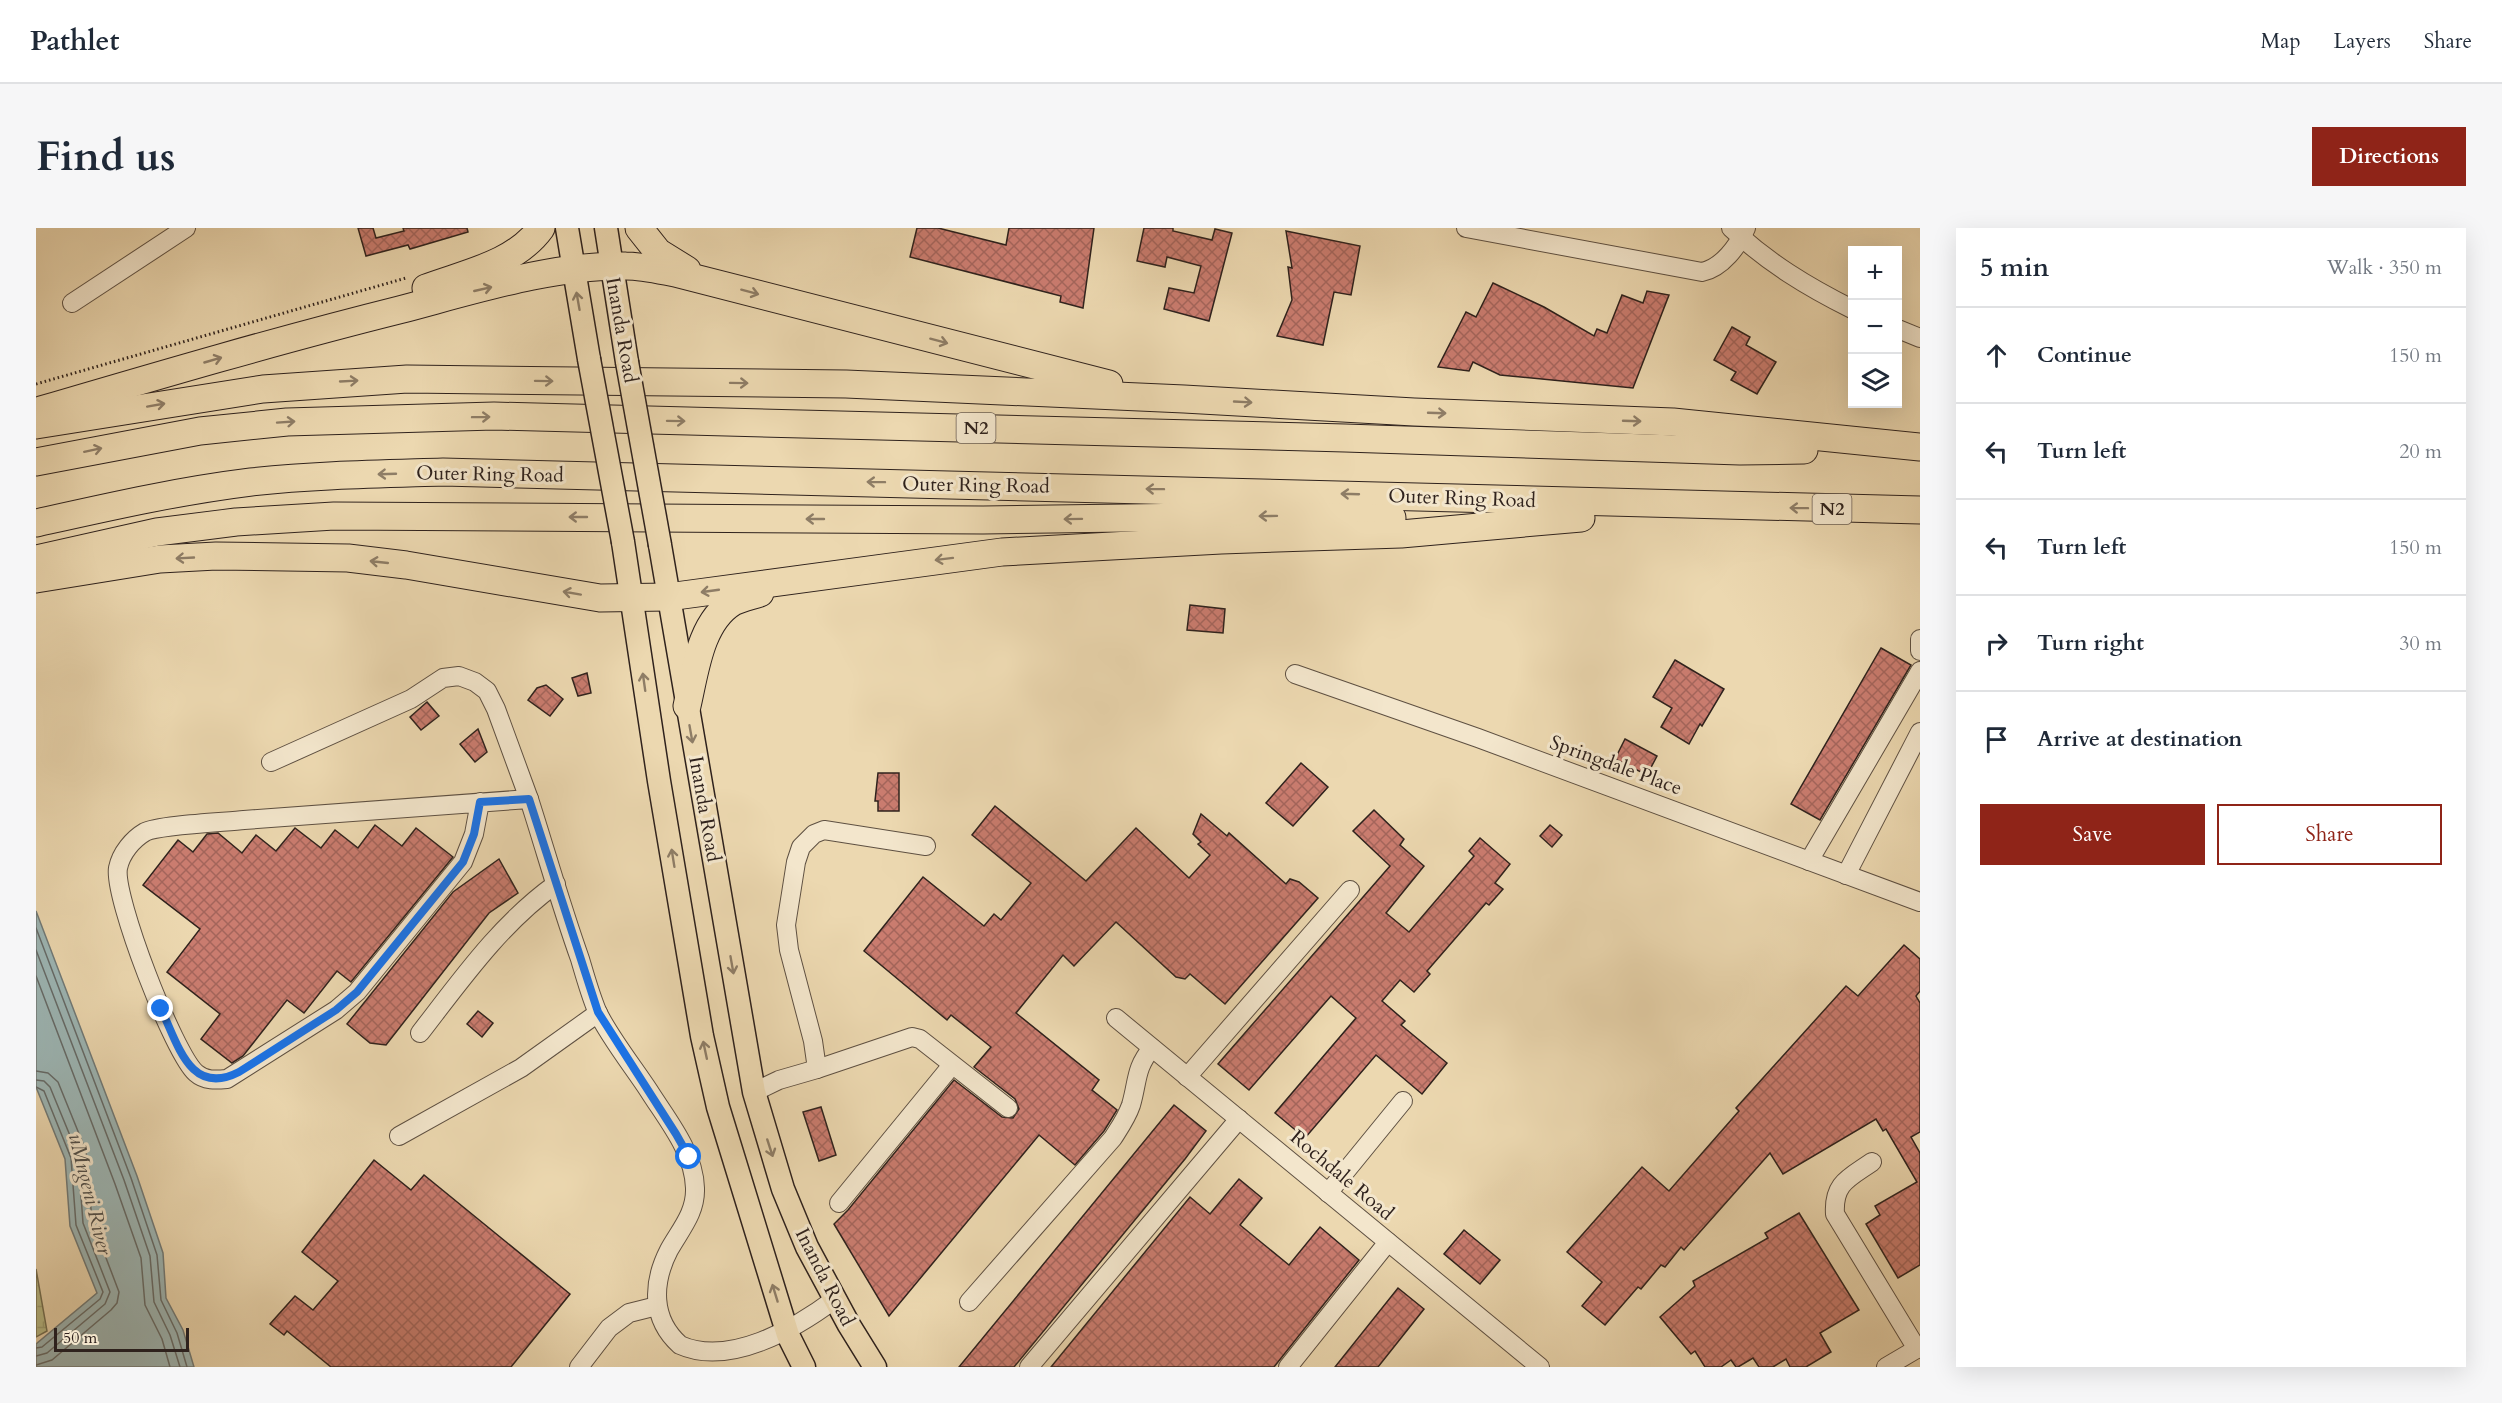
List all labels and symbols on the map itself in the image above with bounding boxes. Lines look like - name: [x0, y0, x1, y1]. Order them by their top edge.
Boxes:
- street label: Inanda Road: [599, 275, 645, 385]
- one-way arrow: [473, 282, 492, 294]
- one-way arrow: [740, 286, 759, 298]
- one-way arrow: [573, 292, 584, 312]
- one-way arrow: [929, 335, 948, 347]
- one-way arrow: [203, 354, 222, 365]
- one-way arrow: [534, 375, 554, 387]
- one-way arrow: [339, 376, 359, 387]
- one-way arrow: [729, 377, 749, 389]
- one-way arrow: [1232, 397, 1252, 408]
- one-way arrow: [146, 400, 165, 411]
- one-way arrow: [1427, 407, 1447, 418]
- one-way arrow: [470, 411, 490, 422]
- road number: N2: [956, 413, 996, 443]
- one-way arrow: [665, 415, 685, 426]
- one-way arrow: [1622, 415, 1642, 426]
- one-way arrow: [276, 416, 295, 427]
- one-way arrow: [84, 444, 103, 456]
- street label: Outer Ring Road: [416, 459, 564, 489]
- one-way arrow: [378, 468, 398, 480]
- street label: Outer Ring Road: [902, 470, 1050, 500]
- one-way arrow: [866, 477, 886, 488]
- street label: Outer Ring Road: [1388, 482, 1537, 514]
- one-way arrow: [1145, 484, 1165, 495]
- one-way arrow: [1340, 489, 1360, 500]
- road number: N2: [1812, 494, 1852, 524]
- one-way arrow: [1789, 502, 1809, 514]
- one-way arrow: [1259, 510, 1279, 522]
- one-way arrow: [569, 511, 589, 523]
- one-way arrow: [806, 513, 826, 525]
- one-way arrow: [1064, 513, 1084, 525]
- one-way arrow: [175, 552, 195, 563]
- one-way arrow: [934, 554, 954, 565]
- one-way arrow: [370, 556, 390, 567]
- one-way arrow: [700, 585, 720, 596]
- one-way arrow: [563, 587, 582, 598]
- one-way arrow: [639, 672, 650, 692]
- one-way arrow: [686, 723, 697, 743]
- street label: Springdale Place: [1546, 729, 1686, 801]
- street label: Inanda Road: [682, 754, 728, 864]
- one-way arrow: [667, 848, 678, 868]
- one-way arrow: [727, 954, 738, 974]
- route end: [147, 995, 173, 1021]
- one-way arrow: [699, 1041, 710, 1060]
- street label: Rochdale Road: [1284, 1124, 1400, 1227]
- water label: uMngeni River: [61, 1130, 119, 1259]
- one-way arrow: [765, 1138, 776, 1157]
- route start: [675, 1143, 701, 1169]
- street label: Inanda Road: [789, 1223, 861, 1331]
- one-way arrow: [768, 1284, 779, 1303]
- scale bar: [54, 1325, 189, 1352]

